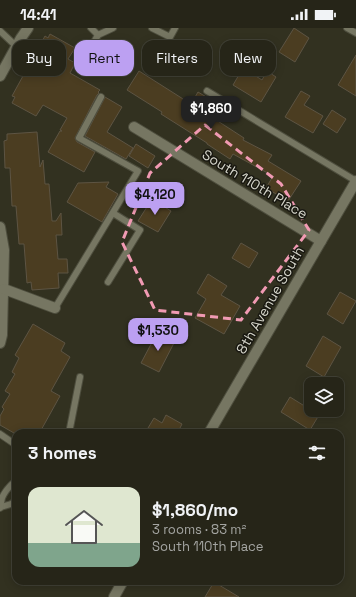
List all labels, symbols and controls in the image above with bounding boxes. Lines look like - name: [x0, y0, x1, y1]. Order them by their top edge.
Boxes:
- text: 14:41: [20, 5, 57, 24]
- chip: Buy: [12, 40, 66, 76]
- chip: Rent: [74, 40, 134, 76]
- chip: Filters: [142, 40, 212, 76]
- chip: New: [220, 40, 276, 76]
- pin: $1,860: [178, 96, 244, 130]
- text: $1,860: [190, 100, 232, 117]
- street label: South 110th Place: [199, 145, 311, 223]
- pin: $4,120: [122, 182, 188, 216]
- text: $4,120: [134, 186, 176, 203]
- street label: 8th Avenue South: [232, 243, 308, 357]
- pin: $1,530: [125, 318, 191, 352]
- text: $1,530: [137, 322, 179, 339]
- map controls: [304, 377, 344, 417]
- button: layers: [304, 377, 344, 417]
- text: 3 homes: [28, 442, 97, 464]
- icon: filters: [306, 442, 328, 464]
- text: $1,860/mo: [152, 499, 238, 521]
- icon: home: [60, 503, 108, 551]
- text: 3 rooms · 83 m²: [152, 521, 246, 538]
- text: South 110th Place: [152, 538, 264, 555]

